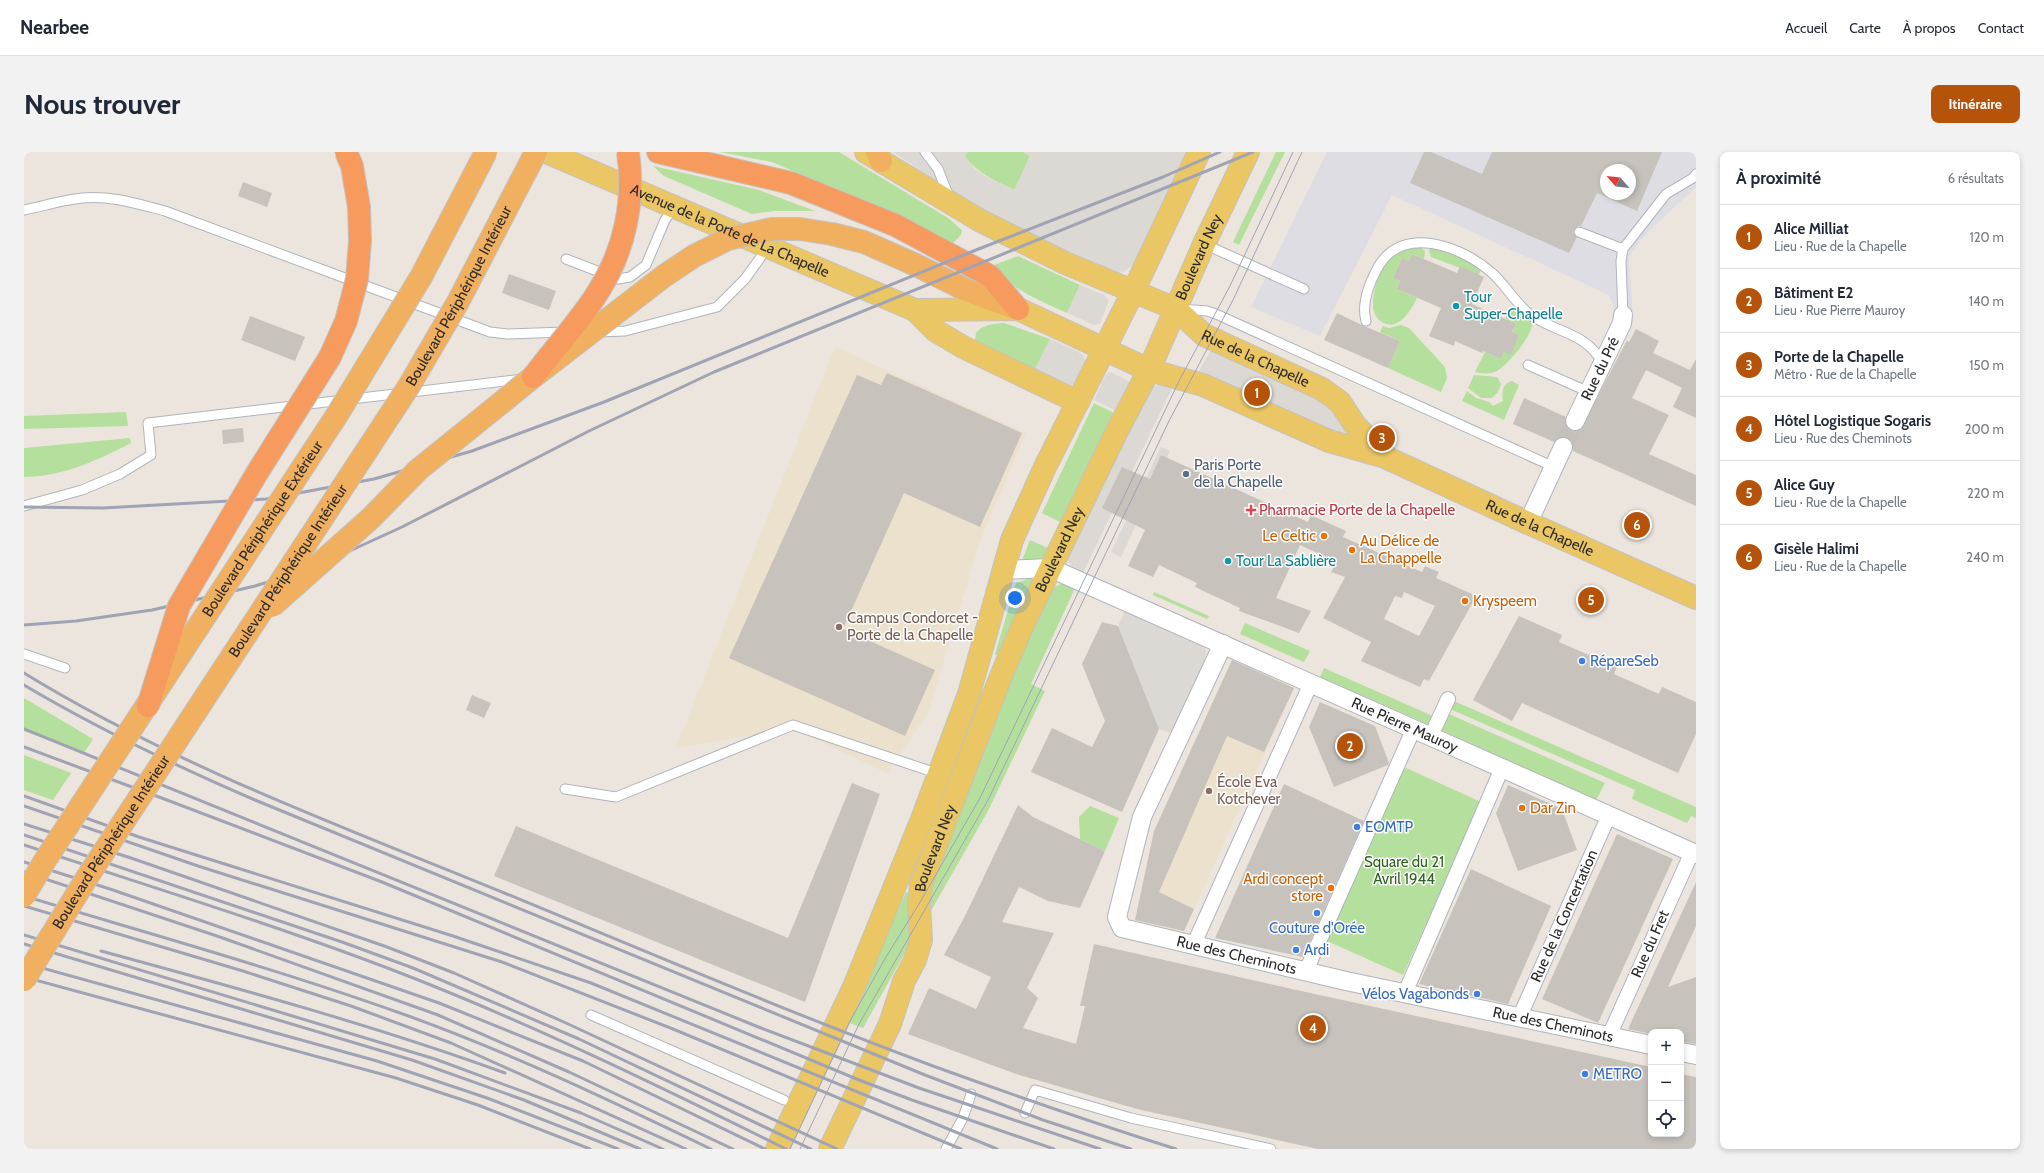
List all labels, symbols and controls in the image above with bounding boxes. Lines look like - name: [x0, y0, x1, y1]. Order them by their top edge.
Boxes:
- text: Nearbee: [20, 16, 89, 39]
- text: Accueil: [1785, 19, 1827, 37]
- text: Carte: [1849, 19, 1881, 37]
- text: À propos: [1903, 19, 1956, 37]
- text: Contact: [1978, 19, 2024, 37]
- button: Itinéraire: [1931, 85, 2020, 123]
- text: Nous trouver: [24, 87, 180, 121]
- north arrow: [1600, 164, 1636, 200]
- text: À proximité: [1736, 168, 1821, 188]
- text: 6 résultats: [1948, 170, 2004, 186]
- street label: Avenue de la Porte de La Chapelle: [628, 180, 832, 281]
- street label: Boulevard Périphérique Intérieur: [402, 202, 516, 389]
- street label: Boulevard Ney: [1172, 211, 1226, 303]
- text: Alice Milliat: [1774, 220, 1849, 238]
- text: 1: [1747, 229, 1751, 245]
- text: 120 m: [1970, 229, 2004, 245]
- text: Lieu · Rue de la Chapelle: [1774, 238, 1907, 254]
- text: Bâtiment E2: [1774, 284, 1853, 302]
- place label: Tour Super-Chapelle: [1464, 288, 1563, 323]
- text: 2: [1746, 293, 1752, 309]
- text: 140 m: [1969, 293, 2004, 309]
- marker: Tour Super-Chapelle: [1451, 301, 1461, 311]
- text: Lieu · Rue Pierre Mauroy: [1774, 302, 1905, 318]
- street label: Rue de la Chapelle: [1199, 326, 1313, 391]
- street label: Rue du Pré: [1577, 334, 1623, 403]
- text: Porte de la Chapelle: [1774, 348, 1904, 366]
- text: 3: [1745, 357, 1753, 373]
- text: 150 m: [1969, 357, 2004, 373]
- text: Métro · Rue de la Chapelle: [1774, 366, 1917, 382]
- pin: 1: [1244, 378, 1270, 408]
- text: Hôtel Logistique Sogaris: [1774, 412, 1931, 430]
- text: 4: [1745, 421, 1753, 437]
- text: 200 m: [1965, 421, 2004, 437]
- pin: 3: [1369, 423, 1395, 453]
- text: Lieu · Rue des Cheminots: [1774, 430, 1912, 446]
- street label: Boulevard Périphérique Extérieur: [198, 437, 327, 620]
- place label: Paris Porte de la Chapelle: [1194, 456, 1283, 491]
- marker: Paris Porte de la Chapelle: [1181, 469, 1191, 479]
- text: Alice Guy: [1774, 476, 1835, 494]
- street label: Boulevard Périphérique Intérieur: [225, 481, 351, 661]
- text: 5: [1746, 485, 1752, 501]
- text: 220 m: [1967, 485, 2004, 501]
- text: Lieu · Rue de la Chapelle: [1774, 494, 1907, 510]
- street label: Rue de la Chapelle: [1483, 496, 1597, 560]
- place label: Pharmacie Porte de la Chapelle: [1259, 501, 1456, 519]
- street label: Boulevard Ney: [1031, 503, 1088, 595]
- marker: Pharmacie Porte de la Chapelle: [1246, 505, 1256, 515]
- pin: 6: [1624, 510, 1650, 540]
- place label: Le Celtic: [1262, 527, 1316, 545]
- marker: Le Celtic: [1319, 531, 1329, 541]
- place label: Au Délice de La Chappelle: [1360, 532, 1442, 567]
- text: Gisèle Halimi: [1774, 540, 1859, 558]
- marker: Au Délice de La Chappelle: [1347, 545, 1357, 555]
- text: 6: [1745, 549, 1753, 565]
- text: 240 m: [1966, 549, 2004, 565]
- place label: Tour La Sablière: [1236, 552, 1336, 570]
- marker: Tour La Sablière: [1223, 556, 1233, 566]
- text: Lieu · Rue de la Chapelle: [1774, 558, 1907, 574]
- pin: 5: [1578, 585, 1604, 615]
- your location: [1005, 588, 1025, 608]
- place label: Kryspeem: [1473, 592, 1537, 610]
- marker: Kryspeem: [1460, 596, 1470, 606]
- place label: Campus Condorcet - Porte de la Chapelle: [847, 609, 978, 644]
- marker: Campus Condorcet - Porte de la Chapelle: [834, 622, 844, 632]
- place label: RépareSeb: [1590, 652, 1659, 670]
- marker: RépareSeb: [1577, 656, 1587, 666]
- street label: Rue Pierre Mauroy: [1349, 694, 1461, 757]
- pin: 2: [1337, 731, 1363, 761]
- street label: Boulevard Périphérique Intérieur: [48, 752, 174, 932]
- place label: École Eva Kotchever: [1217, 772, 1281, 808]
- marker: École Eva Kotchever: [1204, 786, 1214, 796]
- place label: Dar Zin: [1530, 799, 1576, 817]
- street label: Boulevard Ney: [911, 801, 960, 893]
- marker: Dar Zin: [1517, 803, 1527, 813]
- place label: EOMTP: [1365, 818, 1413, 836]
- marker: EOMTP: [1352, 822, 1362, 832]
- street label: Rue de la Concertation: [1527, 847, 1601, 985]
- park label: Square du 21 Avril 1944: [1364, 853, 1444, 888]
- place label: Ardi concept store: [1243, 870, 1323, 905]
- marker: Ardi concept store: [1326, 883, 1336, 893]
- marker: Couture d'Orée: [1312, 908, 1322, 918]
- street label: Rue du Fret: [1627, 908, 1673, 980]
- place label: Couture d'Orée: [1269, 919, 1365, 937]
- street label: Rue des Cheminots: [1175, 932, 1298, 978]
- place label: Ardi: [1304, 941, 1329, 959]
- marker: Ardi: [1291, 945, 1301, 955]
- place label: Vélos Vagabonds: [1362, 985, 1469, 1003]
- marker: Vélos Vagabonds: [1472, 989, 1482, 999]
- street label: Rue des Cheminots: [1491, 1003, 1615, 1046]
- pin: 4: [1300, 1013, 1326, 1043]
- map controls: [1648, 1029, 1684, 1137]
- button: +: [1648, 1029, 1684, 1065]
- place label: METRO: [1593, 1065, 1642, 1083]
- button: −: [1648, 1065, 1684, 1101]
- marker: METRO: [1580, 1069, 1590, 1079]
- button: locate: [1648, 1101, 1684, 1137]

